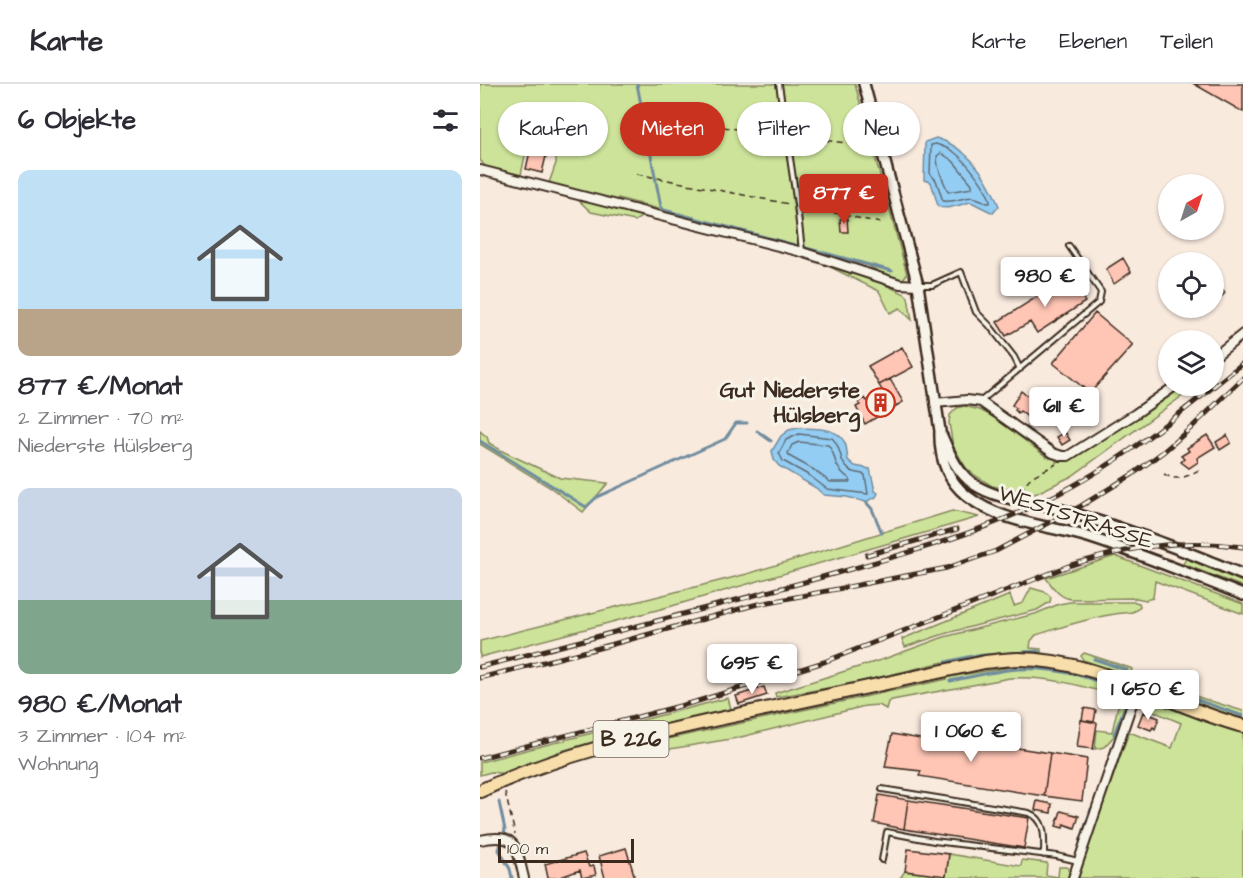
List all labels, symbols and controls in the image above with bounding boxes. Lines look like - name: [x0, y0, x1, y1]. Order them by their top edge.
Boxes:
- text: Karte: [30, 22, 103, 61]
- text: Karte: [971, 27, 1026, 56]
- text: Ebenen: [1059, 27, 1127, 56]
- text: Teilen: [1160, 27, 1213, 56]
- text: 6 Objekte: [18, 102, 136, 138]
- chip: Kaufen: [498, 102, 608, 156]
- chip: Mieten: [620, 102, 725, 156]
- chip: Filter: [737, 102, 831, 156]
- chip: Neu: [843, 102, 920, 156]
- icon: filters: [429, 104, 462, 137]
- pin: 877 €: [802, 174, 886, 225]
- north arrow: [1158, 174, 1224, 240]
- map controls: [1158, 174, 1224, 396]
- text: 877 €: [813, 179, 875, 207]
- icon: home: [186, 209, 294, 317]
- button: locate: [1158, 252, 1224, 318]
- pin: 980 €: [1003, 257, 1087, 308]
- text: 980 €: [1015, 262, 1075, 290]
- button: layers: [1158, 330, 1224, 396]
- text: 877 €/Monat: [18, 368, 183, 404]
- place label: Gut Niederste Hülsberg: [720, 375, 861, 432]
- building icon: Gut Niederste Hülsberg: [865, 386, 897, 418]
- pin: 611 €: [1022, 387, 1106, 438]
- text: 611 €: [1043, 392, 1085, 420]
- text: 2 Zimmer · 70 m²: [18, 404, 184, 432]
- text: Niederste Hülsberg: [18, 432, 192, 460]
- street label: WESTSTRASSE: [994, 478, 1157, 557]
- icon: home: [186, 527, 294, 635]
- pin: 695 €: [710, 644, 794, 695]
- text: 695 €: [721, 649, 783, 677]
- pin: 1 650 €: [1093, 670, 1203, 721]
- text: 1 650 €: [1111, 675, 1185, 703]
- text: 980 €/Monat: [18, 686, 182, 722]
- pin: 1 060 €: [916, 712, 1026, 763]
- text: 1 060 €: [935, 717, 1007, 745]
- road number: B 226: [594, 721, 668, 757]
- text: 3 Zimmer · 104 m²: [18, 722, 187, 750]
- text: Wohnung: [18, 750, 98, 778]
- scale bar: [498, 836, 634, 864]
- text: 100 m: [507, 838, 548, 860]

